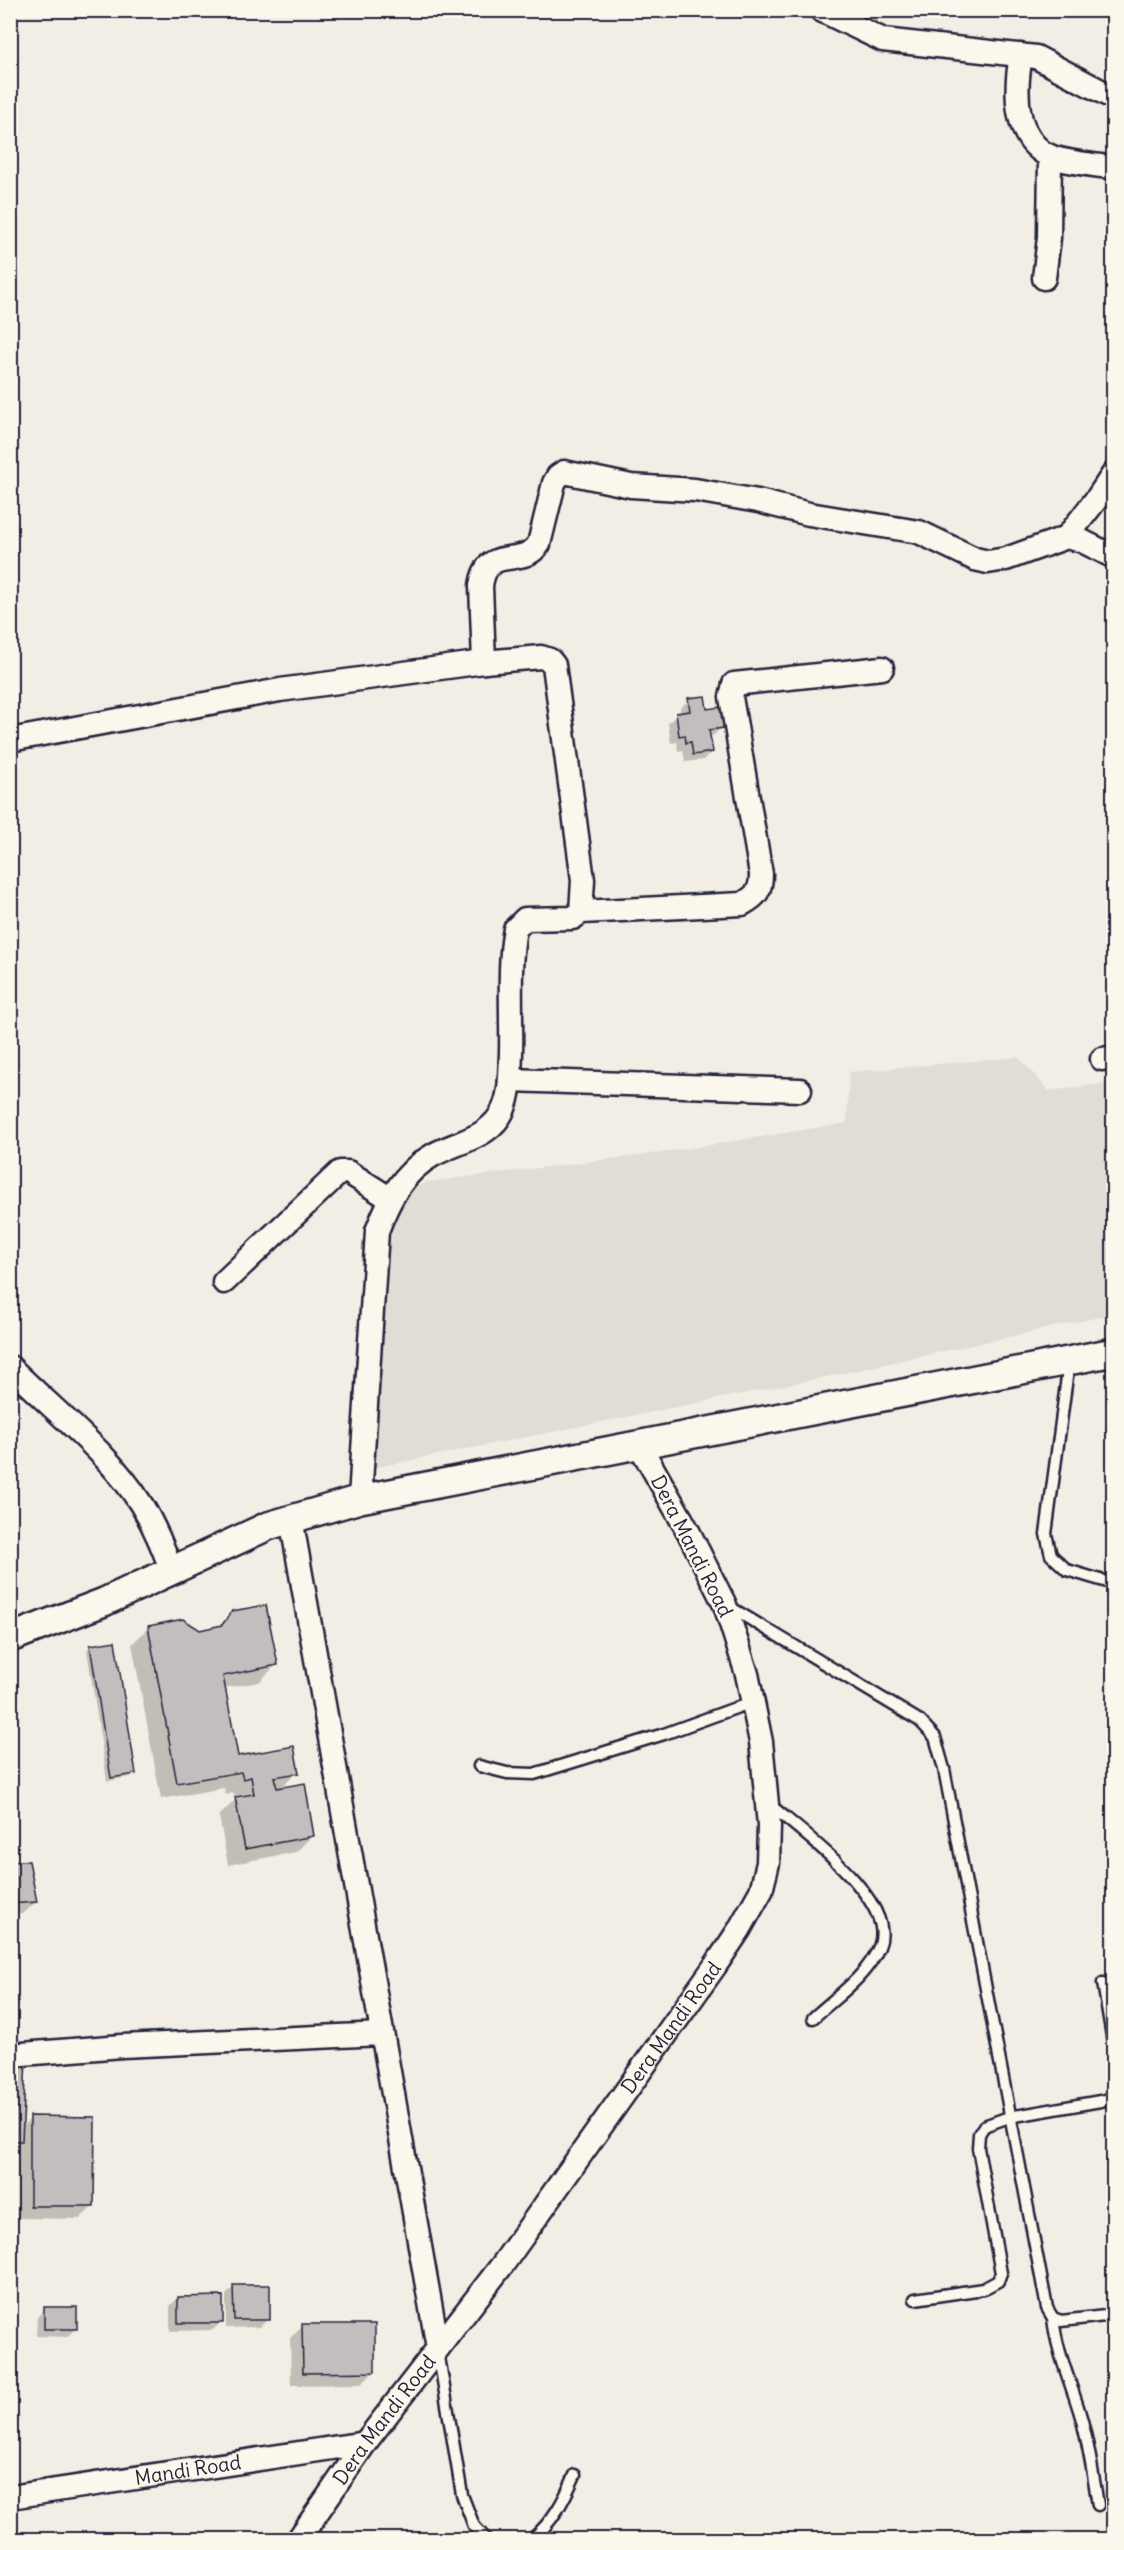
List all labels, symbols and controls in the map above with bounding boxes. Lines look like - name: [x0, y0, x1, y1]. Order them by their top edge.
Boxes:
- street label: Dera Mandi Road: [646, 1471, 739, 1621]
- street label: Dera Mandi Road: [615, 1956, 726, 2098]
- street label: Dera Mandi Road: [327, 2349, 441, 2489]
- street label: Mandi Road: [133, 2449, 243, 2490]

